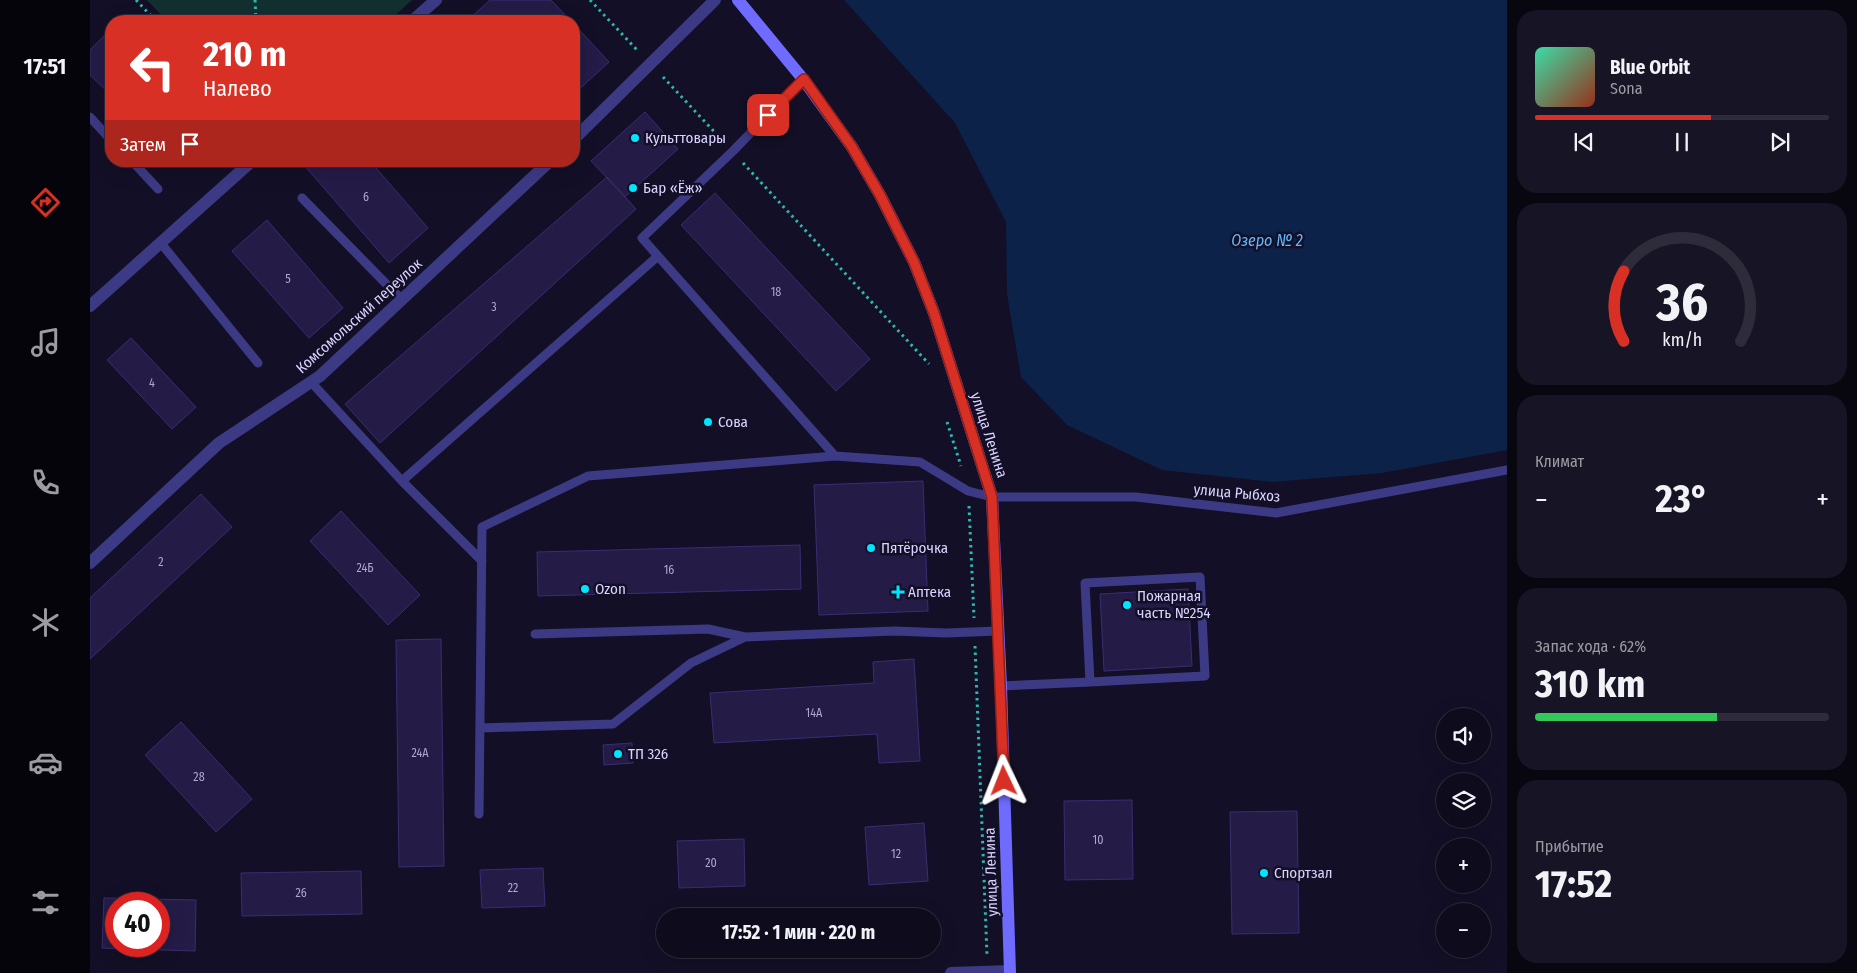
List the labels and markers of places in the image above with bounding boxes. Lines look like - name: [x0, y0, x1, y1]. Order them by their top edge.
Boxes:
- pin: [747, 94, 789, 136]
- place label: Культтовары: [645, 129, 726, 147]
- marker: Культтовары: [629, 132, 641, 144]
- place label: Бар «Ёж»: [643, 179, 702, 197]
- marker: Бар «Ёж»: [627, 182, 639, 194]
- place label: Сова: [718, 413, 748, 431]
- marker: Сова: [702, 416, 714, 428]
- place label: Пятёрочка: [881, 539, 948, 557]
- marker: Пятёрочка: [865, 542, 877, 554]
- place label: Ozon: [595, 580, 626, 598]
- marker: Ozon: [579, 583, 591, 595]
- place label: Аптека: [908, 583, 951, 601]
- marker: Аптека: [892, 586, 904, 598]
- place label: Пожарная часть №254: [1137, 587, 1211, 622]
- marker: Пожарная часть №254: [1121, 599, 1133, 611]
- place label: ТП 326: [628, 745, 668, 763]
- marker: ТП 326: [612, 748, 624, 760]
- place label: Спортзал: [1274, 864, 1333, 882]
- marker: Спортзал: [1258, 867, 1270, 879]

